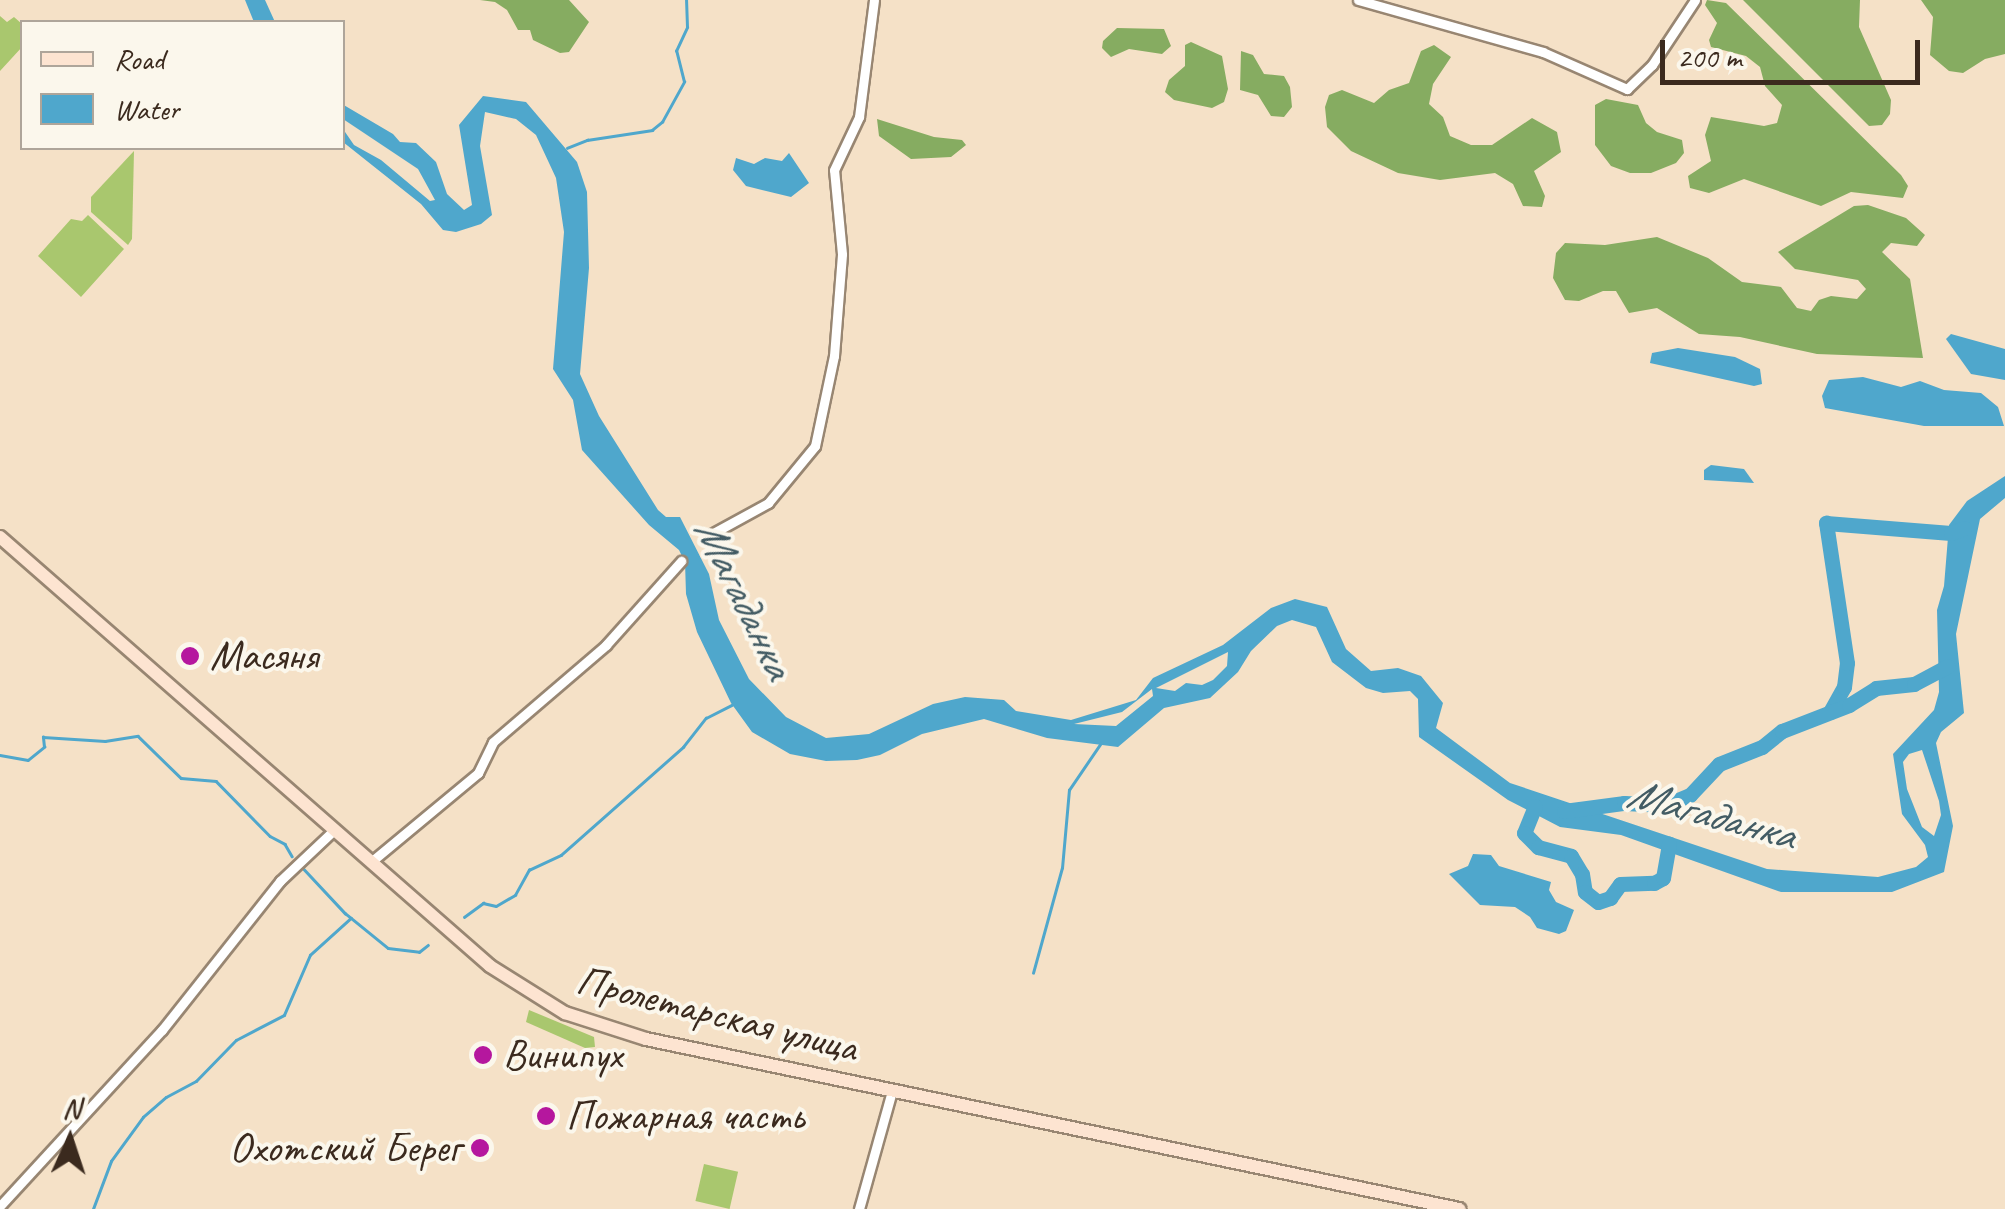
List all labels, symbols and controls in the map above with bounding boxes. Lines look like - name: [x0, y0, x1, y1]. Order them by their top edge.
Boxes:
- legend: [20, 20, 345, 150]
- scale bar: [1665, 20, 1925, 82]
- text: 200 m: [1677, 38, 1742, 76]
- text: Road: [114, 40, 164, 78]
- text: Water: [114, 90, 179, 128]
- water label: Магаданка: [682, 510, 806, 686]
- place label: Масяня: [210, 631, 318, 681]
- marker: Масяня: [179, 645, 201, 667]
- water label: Магаданка: [1622, 766, 1800, 862]
- street label: Пролетарская улица: [570, 954, 864, 1074]
- place label: Винипух: [503, 1030, 622, 1080]
- marker: Винипух: [472, 1044, 494, 1066]
- north arrow: [20, 1089, 120, 1189]
- text: N: [62, 1091, 81, 1126]
- place label: Пожарная часть: [566, 1091, 806, 1141]
- marker: Пожарная часть: [535, 1105, 557, 1127]
- place label: Охотский Берег: [229, 1123, 460, 1173]
- marker: Охотский Берег: [469, 1137, 491, 1159]

